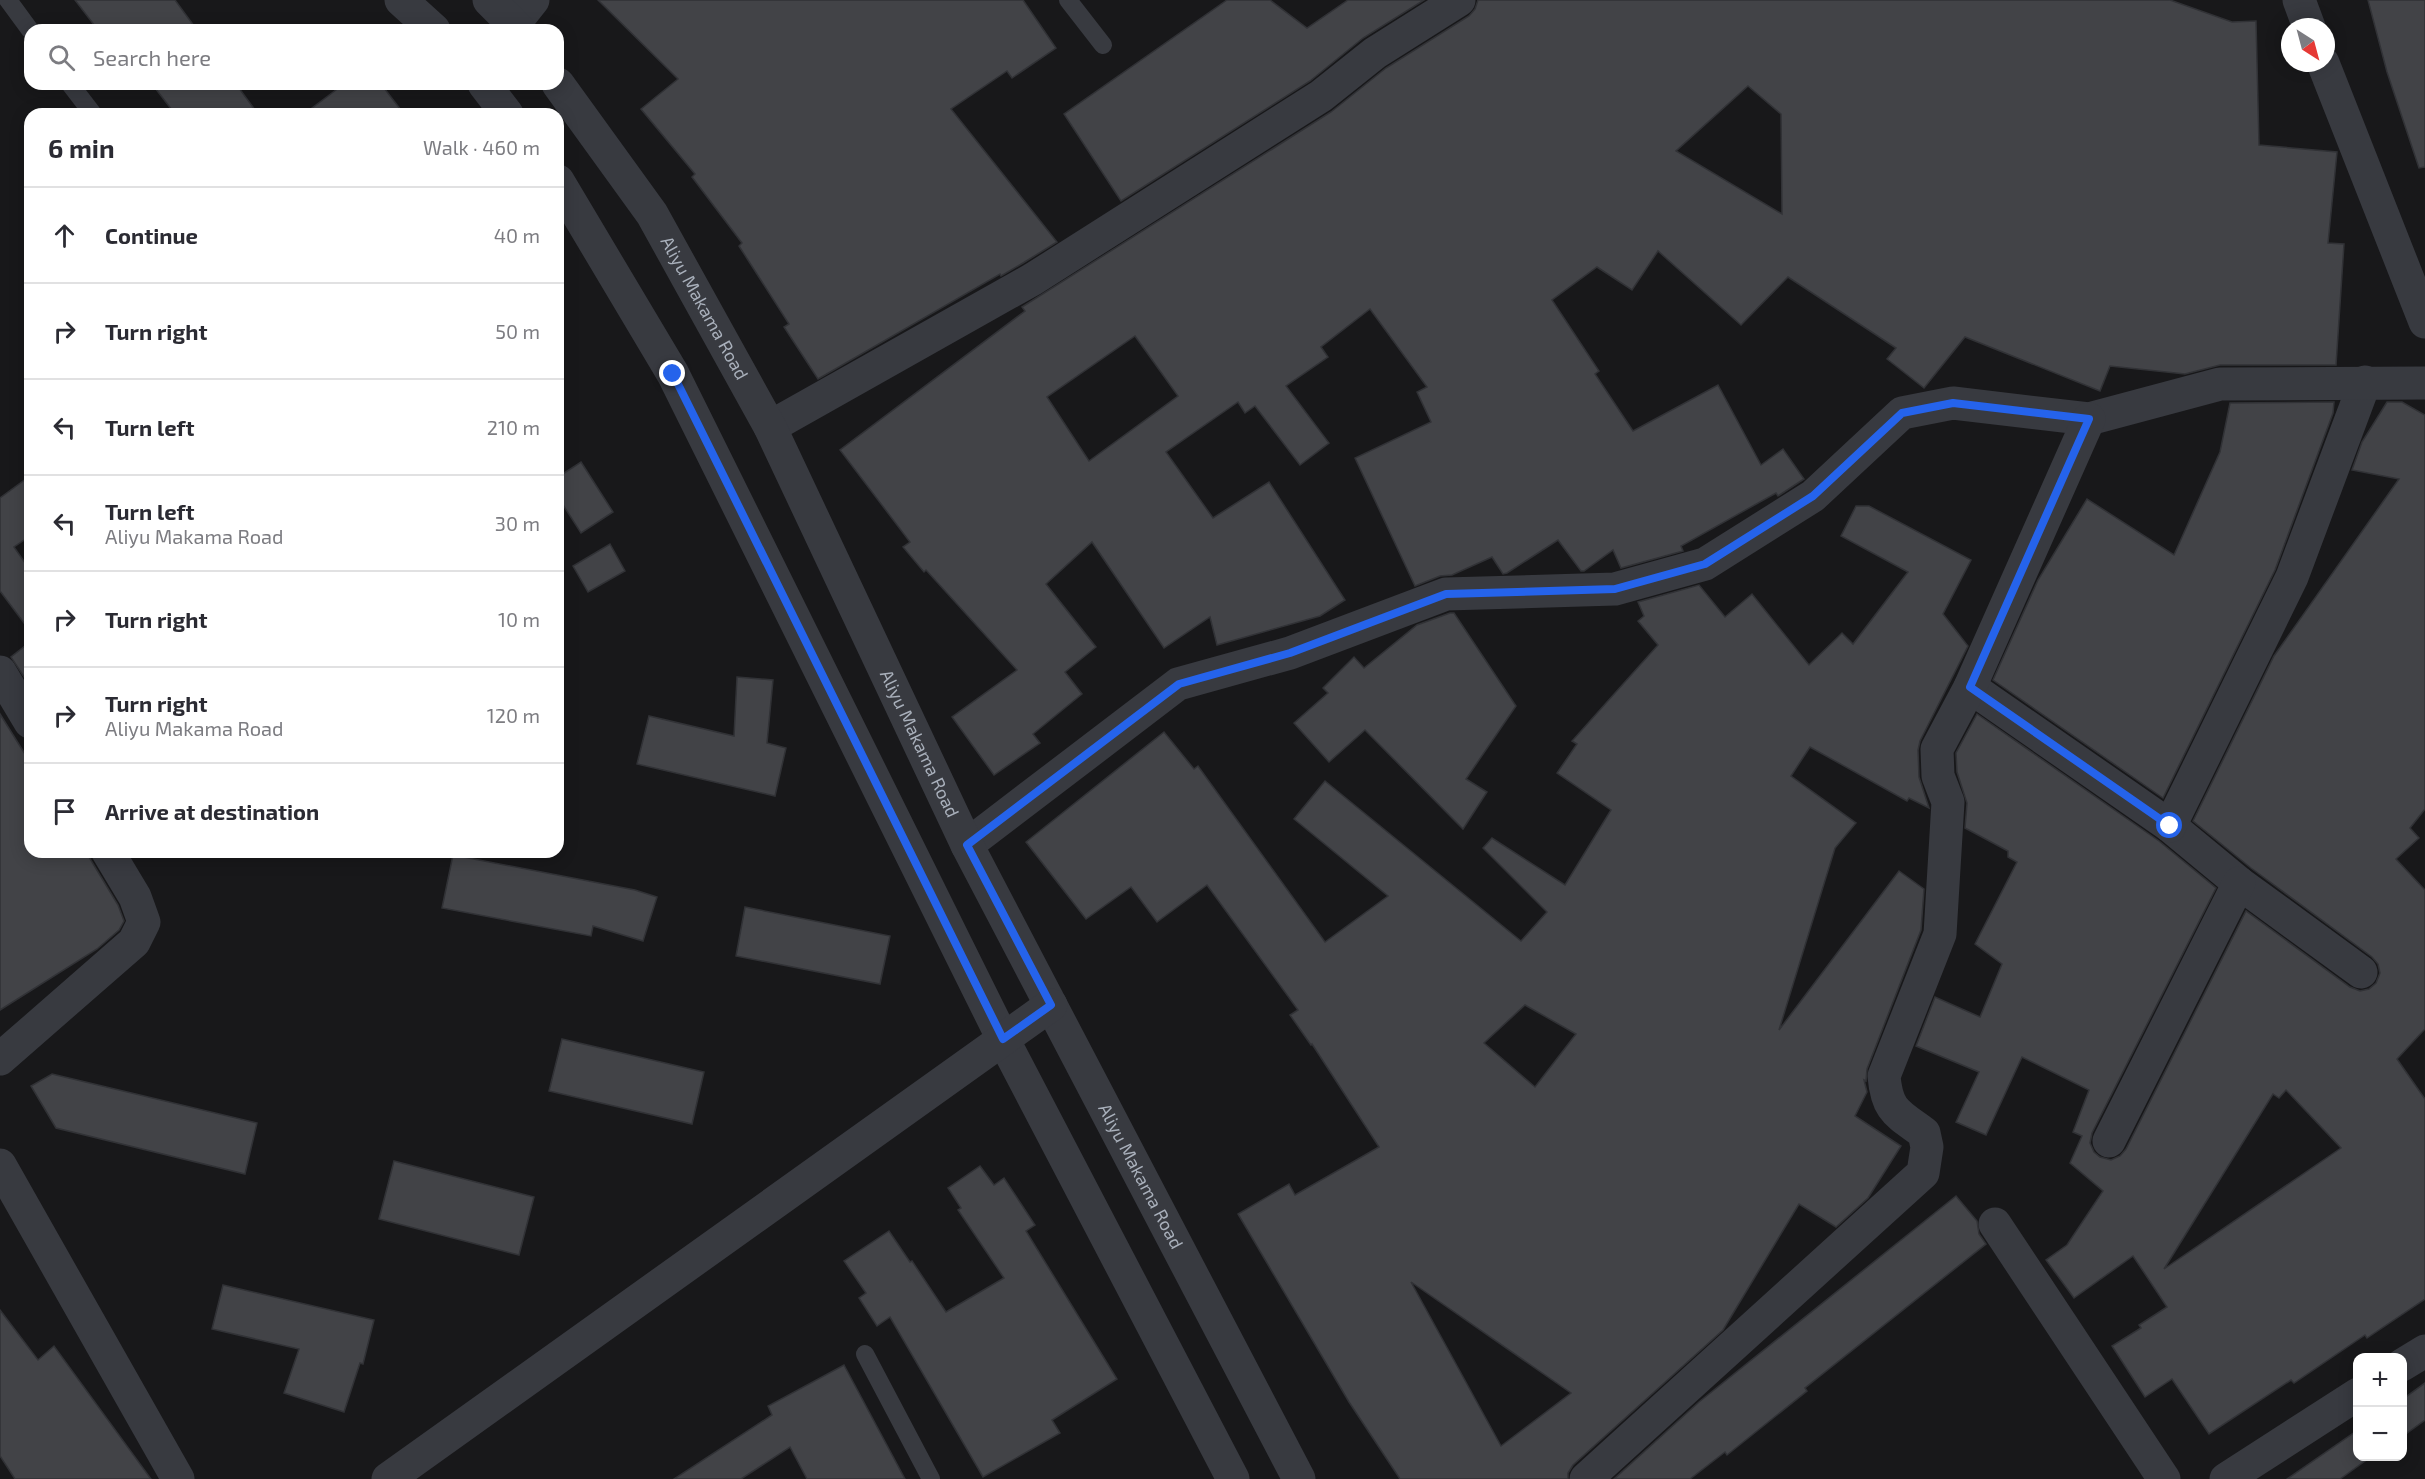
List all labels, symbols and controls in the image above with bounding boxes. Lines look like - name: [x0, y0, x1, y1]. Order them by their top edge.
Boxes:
- north arrow: [2281, 18, 2335, 72]
- search box: [24, 24, 564, 90]
- icon: search: [45, 41, 78, 74]
- text: Search here: [93, 44, 211, 70]
- text: 6 min: [48, 132, 115, 163]
- text: Walk · 460 m: [423, 135, 540, 159]
- icon: ahead: [48, 219, 81, 252]
- text: Continue: [105, 222, 198, 248]
- text: 40 m: [494, 223, 540, 247]
- street label: Aliyu Makama Road: [656, 232, 754, 383]
- icon: right: [48, 315, 81, 348]
- text: Turn right: [105, 318, 207, 344]
- text: 50 m: [495, 319, 540, 343]
- route end: [659, 360, 685, 386]
- icon: left: [48, 411, 81, 444]
- text: Turn left: [105, 414, 194, 440]
- text: 210 m: [487, 415, 540, 439]
- text: Turn left: [105, 498, 194, 524]
- icon: left: [48, 507, 81, 540]
- text: 30 m: [495, 511, 540, 535]
- text: Aliyu Makama Road: [105, 524, 283, 548]
- icon: right: [48, 603, 81, 636]
- text: Turn right: [105, 606, 207, 632]
- text: 10 m: [498, 607, 540, 631]
- street label: Aliyu Makama Road: [876, 666, 964, 821]
- text: Turn right: [105, 690, 207, 716]
- icon: right: [48, 699, 81, 732]
- text: 120 m: [487, 703, 540, 727]
- text: Aliyu Makama Road: [105, 716, 283, 740]
- icon: arrive: [48, 795, 81, 828]
- text: Arrive at destination: [105, 798, 319, 824]
- route start: [2156, 812, 2182, 838]
- street label: Aliyu Makama Road: [1094, 1100, 1188, 1252]
- map controls: [2353, 1353, 2407, 1461]
- button: +: [2353, 1353, 2407, 1407]
- button: −: [2353, 1407, 2407, 1461]

